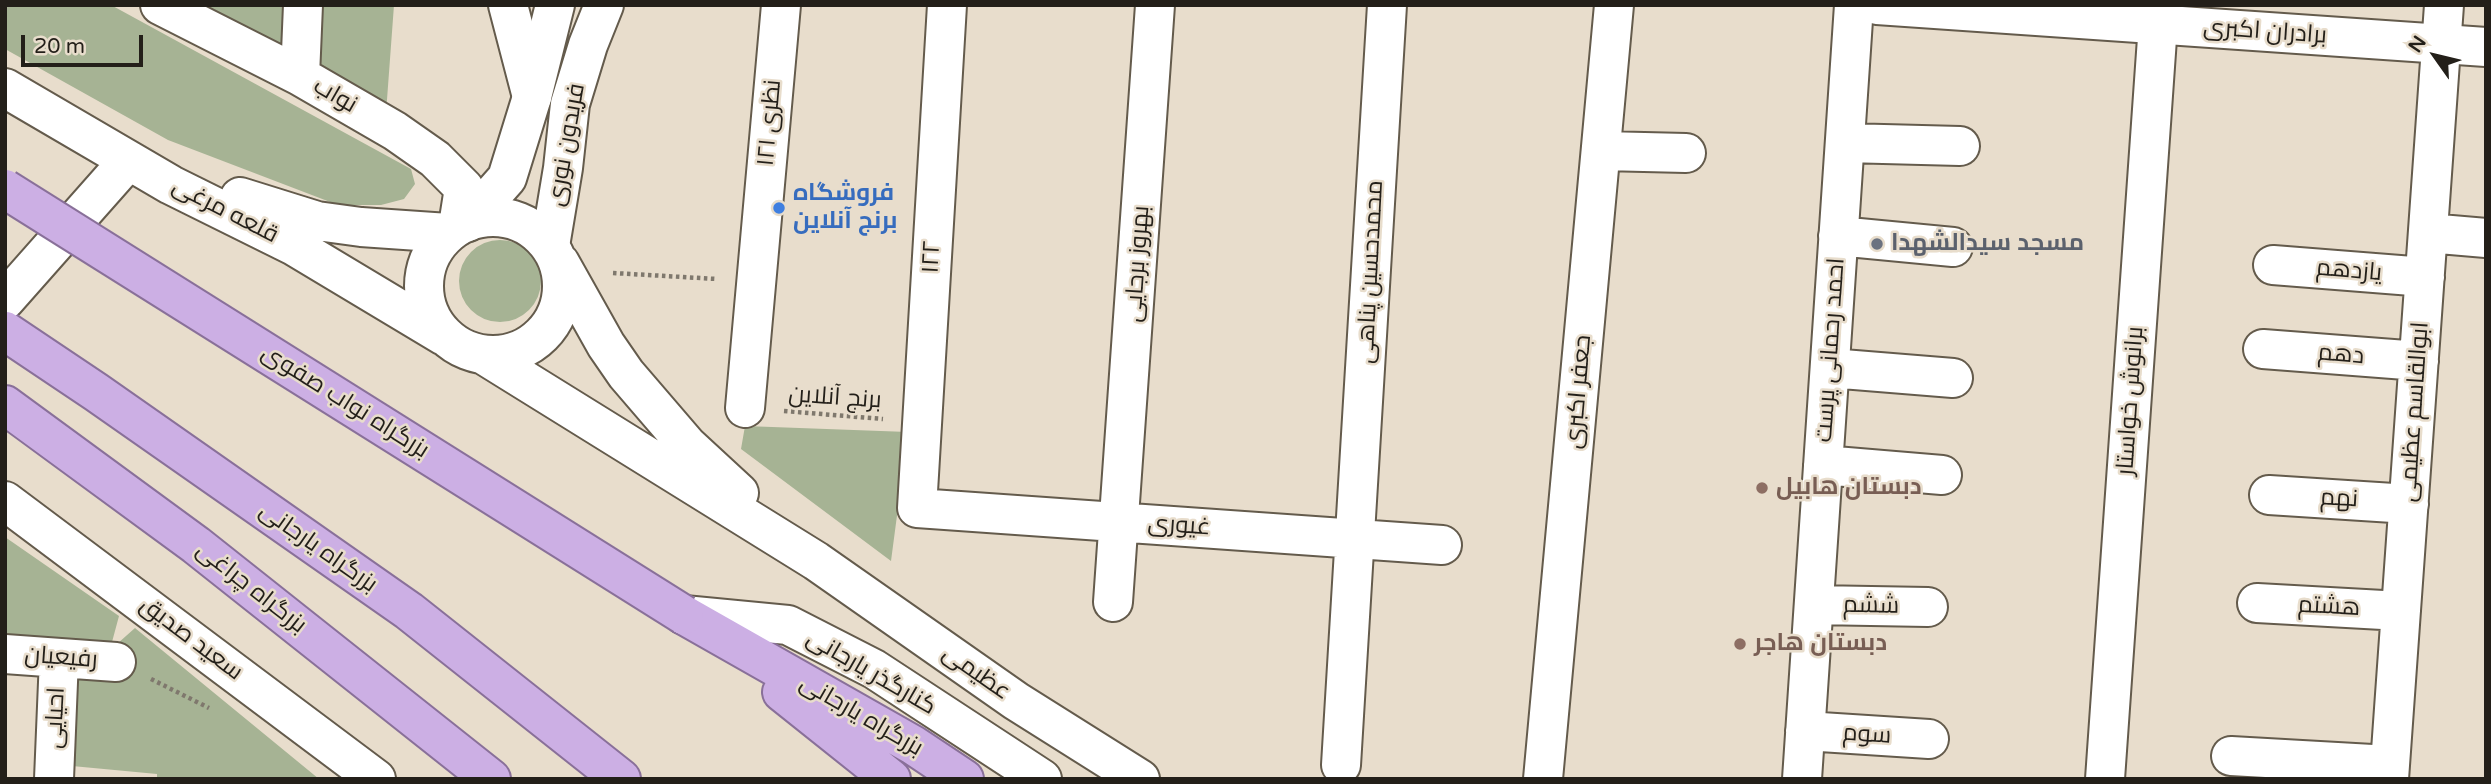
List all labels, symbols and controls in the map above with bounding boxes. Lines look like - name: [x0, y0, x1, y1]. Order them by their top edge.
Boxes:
- street label: برادران اکبری: [2202, 13, 2328, 51]
- scale bar: [24, 21, 147, 65]
- north arrow: [2400, 21, 2470, 91]
- text: N: [2404, 32, 2431, 57]
- text: 20 m: [34, 34, 85, 59]
- street label: نواب: [308, 72, 362, 120]
- street label: نظری ۱۲۱: [752, 79, 788, 167]
- street label: فریدون نوری: [542, 81, 592, 209]
- street label: قلعه مرغی: [167, 172, 283, 250]
- street label: محمدحسین پناهی: [1352, 179, 1390, 365]
- place label: فروشگاه برنج آنلاین: [793, 180, 897, 236]
- marker: فروشگاه برنج آنلاین: [771, 200, 787, 216]
- street label: بهروز برجایی: [1120, 205, 1156, 323]
- place label: مسجد سیدالشهدا: [1891, 230, 2084, 258]
- marker: مسجد سیدالشهدا: [1869, 236, 1885, 252]
- street label: ۱۲۲: [917, 240, 947, 274]
- street label: یازدهم: [2315, 254, 2383, 288]
- street label: احمد رحمانی پرست: [1810, 257, 1852, 443]
- street label: ابوالقاسم عظیمی: [2394, 321, 2436, 503]
- street label: برانوش خواستار: [2111, 325, 2151, 477]
- street label: جعفر اکبری: [1560, 334, 1598, 450]
- street label: بزرگراه نواب صفوی: [256, 339, 434, 465]
- street label: دهم: [2317, 339, 2365, 371]
- street label: برنج آنلاین: [787, 380, 883, 416]
- place label: دبستان هابیل: [1776, 474, 1922, 502]
- marker: دبستان هابیل: [1754, 480, 1770, 496]
- street label: نهم: [2319, 484, 2359, 514]
- street label: بزرگراه یارجانی: [253, 497, 383, 599]
- street label: غیوری: [1147, 509, 1211, 543]
- street label: بزرگراه چراغی: [190, 536, 312, 640]
- street label: سعید صدیق: [134, 591, 248, 687]
- street label: ششم: [1843, 591, 1899, 621]
- street label: هشتم: [2297, 591, 2361, 623]
- street label: کنارگذر یارجانی: [801, 624, 941, 722]
- place label: دبستان هاجر: [1754, 630, 1887, 658]
- marker: دبستان هاجر: [1732, 636, 1748, 652]
- street label: عظیمی: [936, 639, 1016, 707]
- street label: رفیعیان: [23, 641, 99, 675]
- street label: بزرگراه یارجانی: [794, 669, 928, 763]
- street label: احیایی: [40, 687, 72, 749]
- street label: سوم: [1842, 719, 1892, 751]

